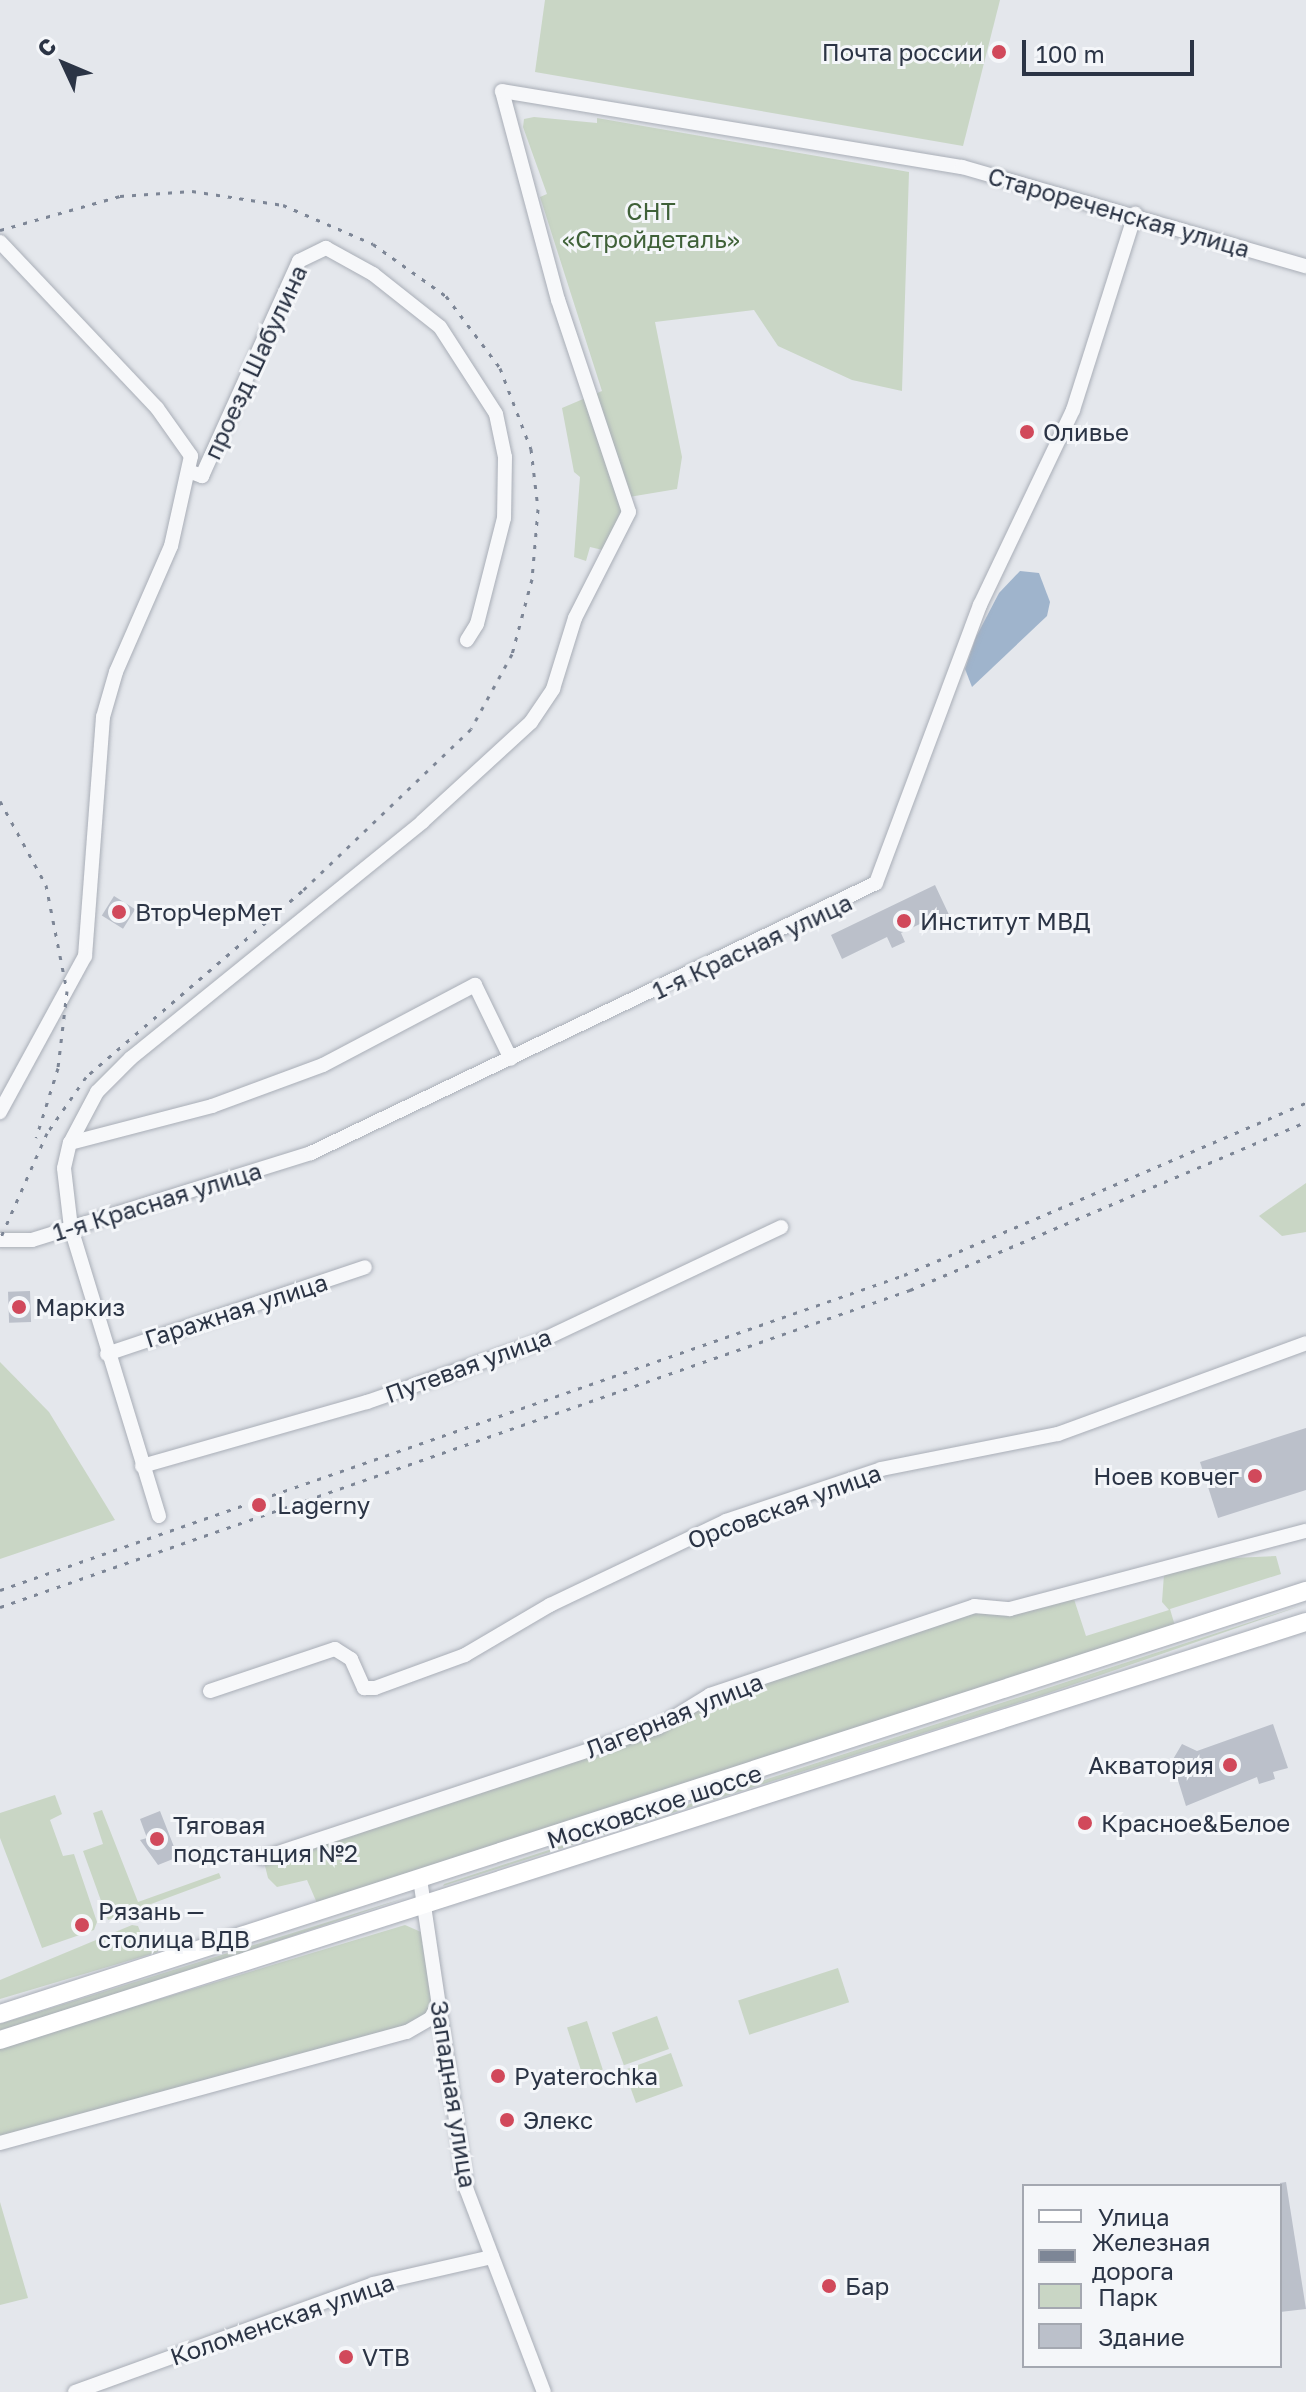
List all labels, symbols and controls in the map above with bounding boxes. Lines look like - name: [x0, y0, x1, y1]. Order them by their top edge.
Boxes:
- north arrow: [24, 24, 104, 104]
- scale bar: [1026, 24, 1198, 74]
- text: С: [31, 32, 62, 62]
- place label: Почта россии: [822, 38, 983, 66]
- text: 100 m: [1036, 39, 1105, 68]
- marker: Почта россии: [990, 43, 1008, 61]
- street label: Старореченская улица: [985, 161, 1253, 263]
- park label: СНТ «Стройдеталь»: [562, 197, 740, 253]
- street label: проезд Шабулина: [197, 260, 313, 464]
- place label: Оливье: [1043, 418, 1129, 446]
- marker: Оливье: [1018, 423, 1036, 441]
- street label: 1-я Красная улица: [648, 887, 856, 1005]
- place label: ВторЧерМет: [135, 898, 282, 926]
- marker: ВторЧерМет: [110, 903, 128, 921]
- place label: Институт МВД: [920, 907, 1091, 935]
- marker: Институт МВД: [895, 912, 913, 930]
- street label: 1-я Красная улица: [49, 1156, 265, 1246]
- street label: Гаражная улица: [141, 1267, 331, 1353]
- place label: Маркиз: [35, 1293, 125, 1321]
- marker: Маркиз: [10, 1298, 28, 1316]
- street label: Путевая улица: [381, 1322, 555, 1408]
- street label: Орсовская улица: [683, 1458, 885, 1554]
- place label: Ноев ковчег: [1093, 1462, 1239, 1490]
- marker: Ноев ковчег: [1246, 1467, 1264, 1485]
- place label: Lagerny: [277, 1491, 370, 1519]
- marker: Lagerny: [248, 1494, 270, 1516]
- street label: Лагерная улица: [581, 1666, 767, 1764]
- place label: Акватория: [1088, 1751, 1214, 1779]
- marker: Акватория: [1221, 1756, 1239, 1774]
- street label: Московское шоссе: [543, 1758, 765, 1854]
- place label: Красное&Белое: [1101, 1809, 1290, 1837]
- place label: Тяговая подстанция №2: [173, 1811, 358, 1867]
- marker: Красное&Белое: [1076, 1814, 1094, 1832]
- marker: Тяговая подстанция №2: [148, 1830, 166, 1848]
- place label: Рязань — столица ВДВ: [98, 1897, 250, 1953]
- marker: Рязань — столица ВДВ: [73, 1916, 91, 1934]
- street label: Западная улица: [425, 1998, 483, 2190]
- place label: Pyaterochka: [514, 2062, 658, 2090]
- marker: Pyaterochka: [489, 2067, 507, 2085]
- place label: Элекс: [523, 2106, 593, 2134]
- marker: Элекс: [498, 2111, 516, 2129]
- legend: [1022, 2184, 1282, 2368]
- text: Улица: [1098, 2202, 1170, 2231]
- text: Железная дорога: [1092, 2227, 1210, 2285]
- street label: Коломенская улица: [166, 2267, 398, 2371]
- place label: Бар: [845, 2272, 889, 2300]
- marker: Бар: [820, 2277, 838, 2295]
- text: Парк: [1098, 2282, 1158, 2311]
- text: Здание: [1098, 2322, 1185, 2351]
- place label: VTB: [362, 2343, 410, 2371]
- marker: VTB: [337, 2348, 355, 2366]

